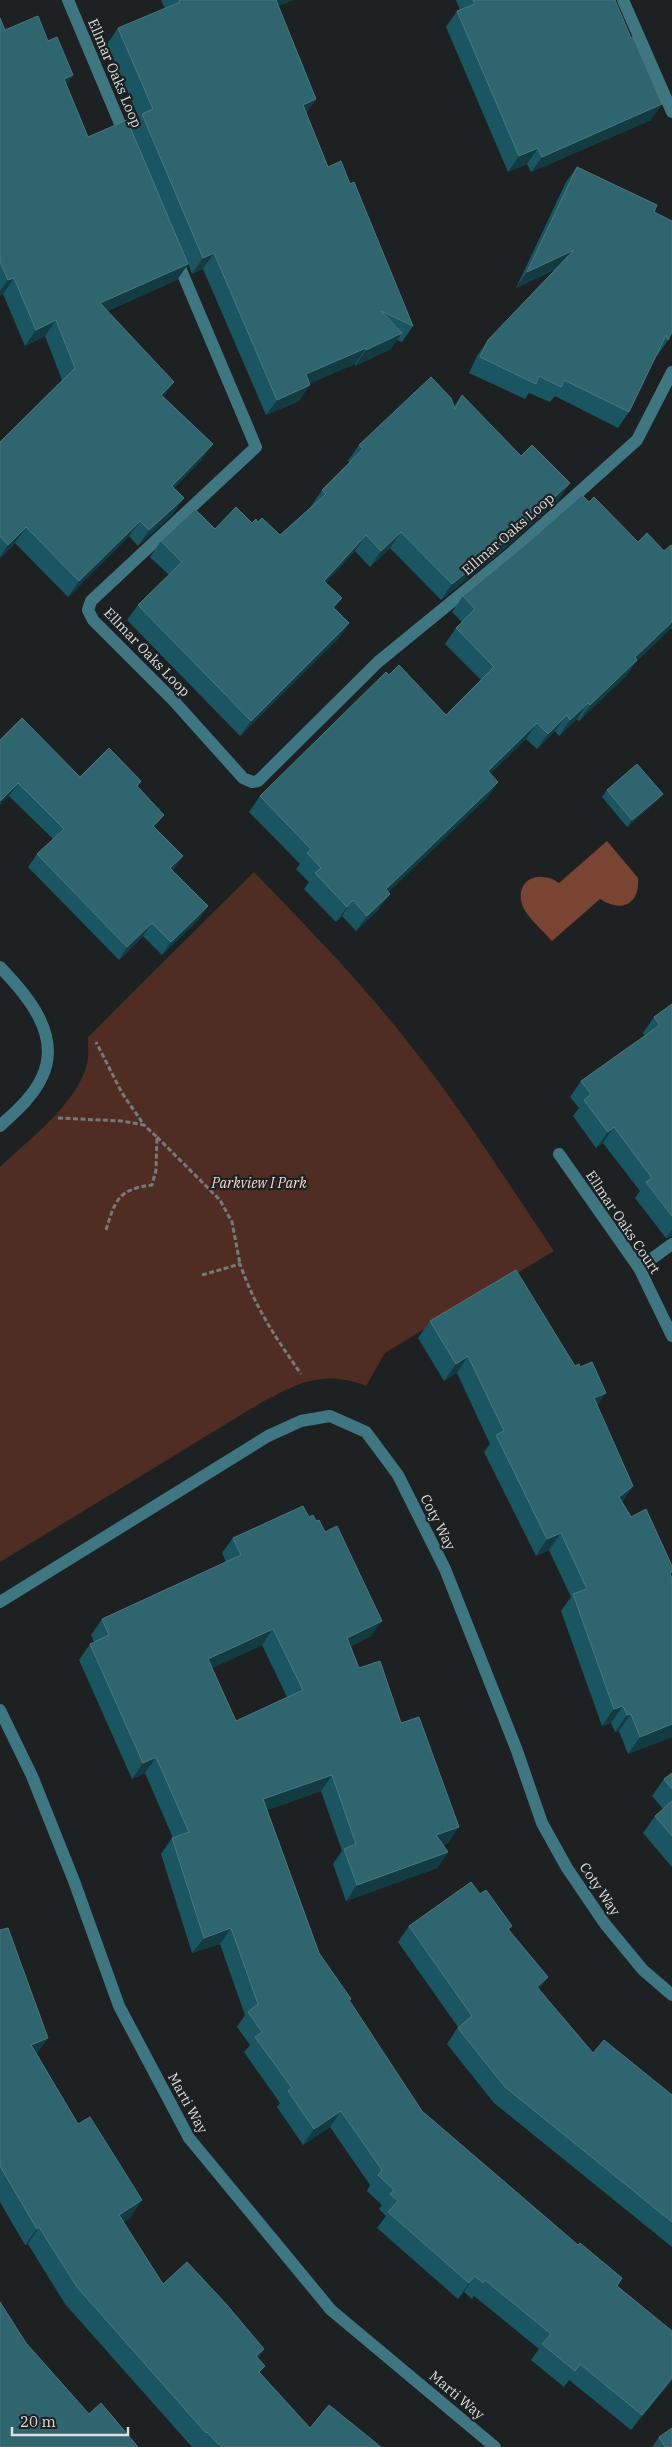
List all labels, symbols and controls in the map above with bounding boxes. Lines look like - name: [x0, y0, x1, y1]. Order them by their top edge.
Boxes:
- street label: Ellmar Oaks Loop: [84, 16, 146, 130]
- street label: Ellmar Oaks Loop: [458, 489, 558, 579]
- street label: Ellmar Oaks Loop: [100, 604, 194, 700]
- street label: Ellmar Oaks Court: [582, 1167, 664, 1277]
- park label: Parkview I Park: [210, 1174, 307, 1192]
- street label: Coty Way: [416, 1491, 460, 1553]
- street label: Coty Way: [576, 1859, 625, 1919]
- street label: Marti Way: [164, 2070, 212, 2137]
- street label: Marti Way: [426, 2367, 489, 2424]
- scale bar: [12, 2404, 129, 2436]
- text: 20 m: [20, 2412, 56, 2431]

